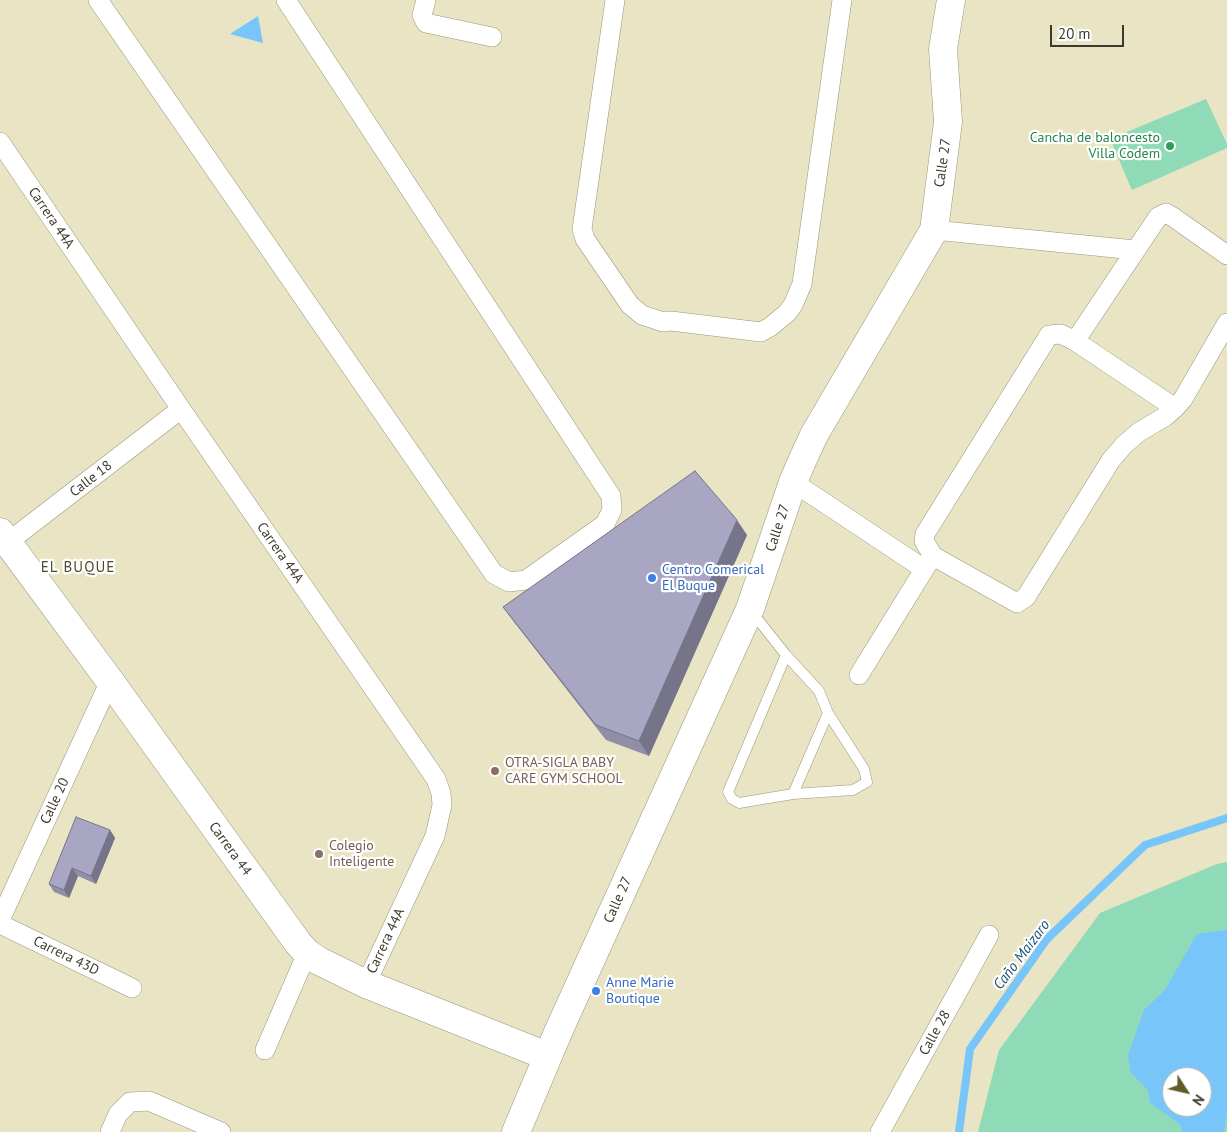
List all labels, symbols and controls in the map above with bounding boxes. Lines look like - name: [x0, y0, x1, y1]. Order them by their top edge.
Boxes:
- scale bar: [1052, 15, 1126, 47]
- text: 20 m: [1058, 24, 1091, 43]
- place label: Cancha de baloncesto Villa Codem: [1030, 130, 1160, 162]
- street label: Calle 27: [931, 138, 955, 188]
- marker: Cancha de baloncesto Villa Codem: [1164, 140, 1176, 152]
- street label: Carrera 44A: [24, 184, 78, 252]
- street label: Calle 18: [67, 457, 115, 501]
- street label: Calle 27: [762, 502, 794, 554]
- street label: Carrera 44A: [253, 519, 307, 587]
- district label: EL BUQUE: [40, 559, 116, 577]
- place label: Centro Comerical El Buque: [662, 562, 764, 594]
- marker: Centro Comerical El Buque: [646, 572, 658, 584]
- place label: OTRA-SIGLA BABY CARE GYM SCHOOL: [505, 755, 623, 788]
- marker: OTRA-SIGLA BABY CARE GYM SCHOOL: [489, 765, 501, 777]
- street label: Calle 20: [37, 775, 73, 827]
- street label: Carrera 44: [205, 819, 255, 879]
- place label: Colegio Inteligente: [329, 838, 394, 870]
- marker: Colegio Inteligente: [313, 848, 325, 860]
- street label: Calle 27: [600, 874, 636, 926]
- street label: Carrera 44A: [364, 906, 408, 976]
- water label: Caño Maizaro: [990, 917, 1054, 993]
- street label: Carrera 43D: [30, 933, 102, 979]
- place label: Anne Marie Boutique: [606, 975, 674, 1008]
- marker: Anne Marie Boutique: [590, 985, 602, 997]
- street label: Calle 28: [916, 1008, 954, 1058]
- north arrow: [1162, 1067, 1212, 1117]
- text: N: [1188, 1091, 1208, 1109]

